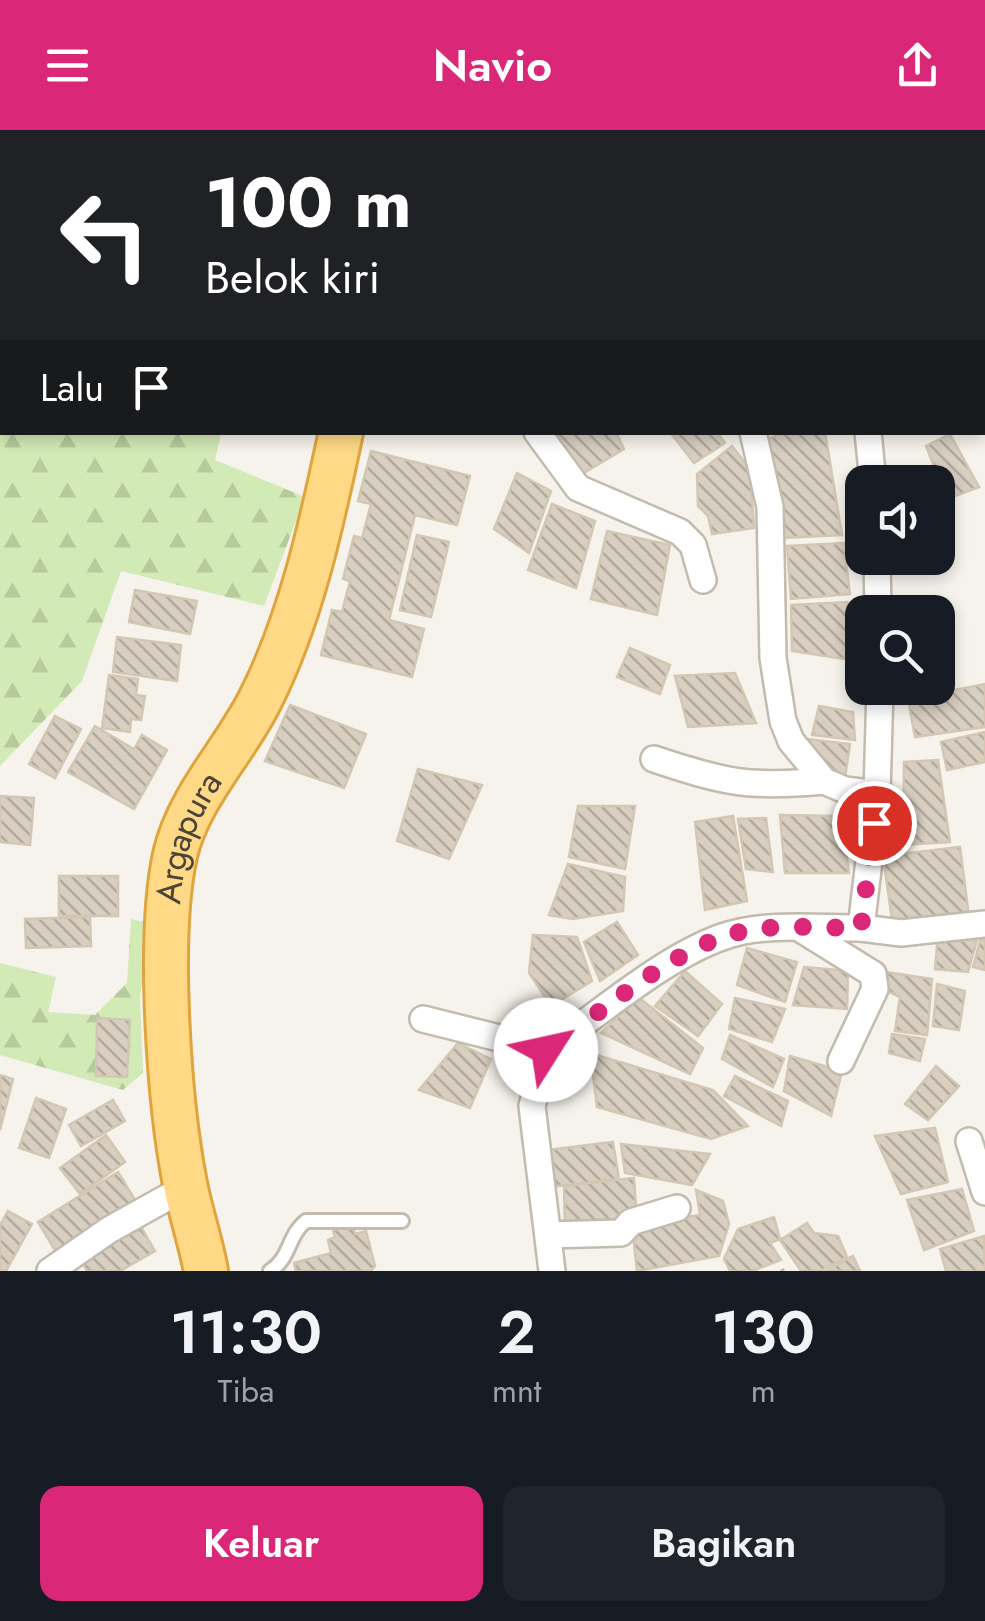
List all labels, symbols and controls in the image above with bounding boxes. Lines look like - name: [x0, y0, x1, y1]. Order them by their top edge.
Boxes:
- text: Navio: [433, 33, 552, 98]
- icon: menu: [40, 38, 95, 93]
- icon: share: [890, 38, 945, 93]
- text: 100 m: [205, 152, 412, 253]
- icon: left: [40, 170, 170, 300]
- text: Belok kiri: [205, 245, 380, 310]
- text: Lalu: [40, 360, 104, 415]
- icon: arrive: [124, 360, 179, 415]
- map controls: [845, 465, 955, 705]
- button: sound: [845, 465, 955, 575]
- button: search: [845, 595, 955, 705]
- street label: Argapura: [143, 761, 234, 906]
- pin: [832, 781, 917, 866]
- icon: arrive: [847, 796, 902, 851]
- position arrow: [494, 998, 598, 1102]
- text: 11:30: [170, 1289, 322, 1376]
- text: 2: [498, 1289, 536, 1376]
- text: 130: [711, 1289, 815, 1376]
- text: Tiba: [218, 1368, 274, 1414]
- text: mnt: [492, 1368, 541, 1414]
- text: m: [751, 1368, 776, 1414]
- button: Keluar: [40, 1486, 483, 1601]
- button: Bagikan: [503, 1486, 945, 1601]

